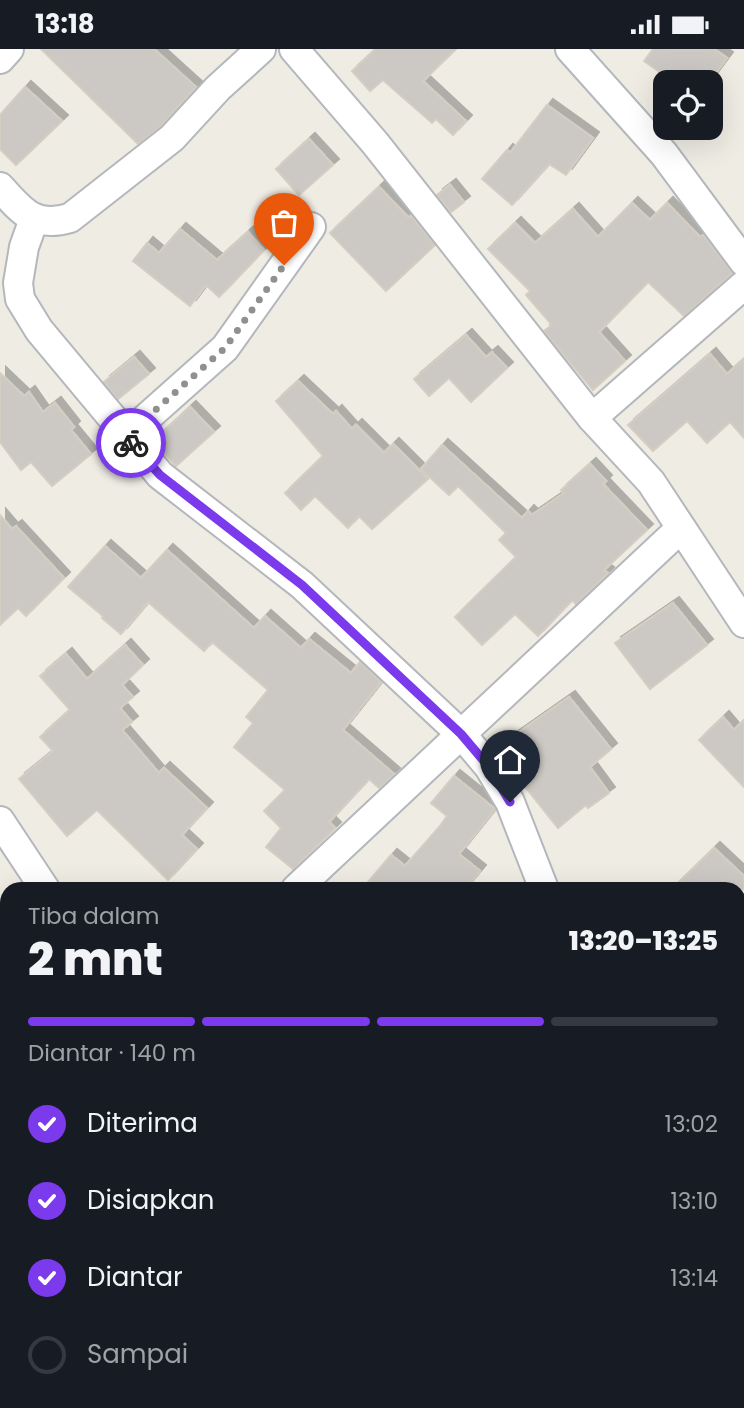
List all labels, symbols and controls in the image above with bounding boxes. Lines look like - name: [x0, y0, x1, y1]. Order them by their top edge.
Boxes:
- text: 13:18: [35, 6, 95, 42]
- map controls: [653, 70, 723, 140]
- button: locate: [653, 70, 723, 140]
- pin: [254, 193, 314, 265]
- icon: bag: [265, 204, 303, 242]
- courier: [96, 408, 166, 478]
- icon: bike: [112, 424, 150, 462]
- pin: [480, 730, 540, 802]
- icon: home: [491, 741, 529, 779]
- text: Tiba dalam: [28, 900, 159, 932]
- text: 13:20–13:25: [569, 923, 718, 959]
- text: 2 mnt: [28, 927, 163, 991]
- text: Diantar · 140 m: [28, 1037, 196, 1069]
- icon: check: [28, 1105, 66, 1143]
- text: Diterima: [87, 1105, 198, 1141]
- text: 13:02: [665, 1108, 718, 1140]
- icon: check: [28, 1182, 66, 1220]
- text: Disiapkan: [87, 1182, 215, 1218]
- text: 13:10: [670, 1185, 718, 1217]
- icon: check: [28, 1259, 66, 1297]
- text: Diantar: [87, 1259, 183, 1295]
- text: 13:14: [670, 1262, 718, 1294]
- text: Sampai: [87, 1336, 188, 1372]

